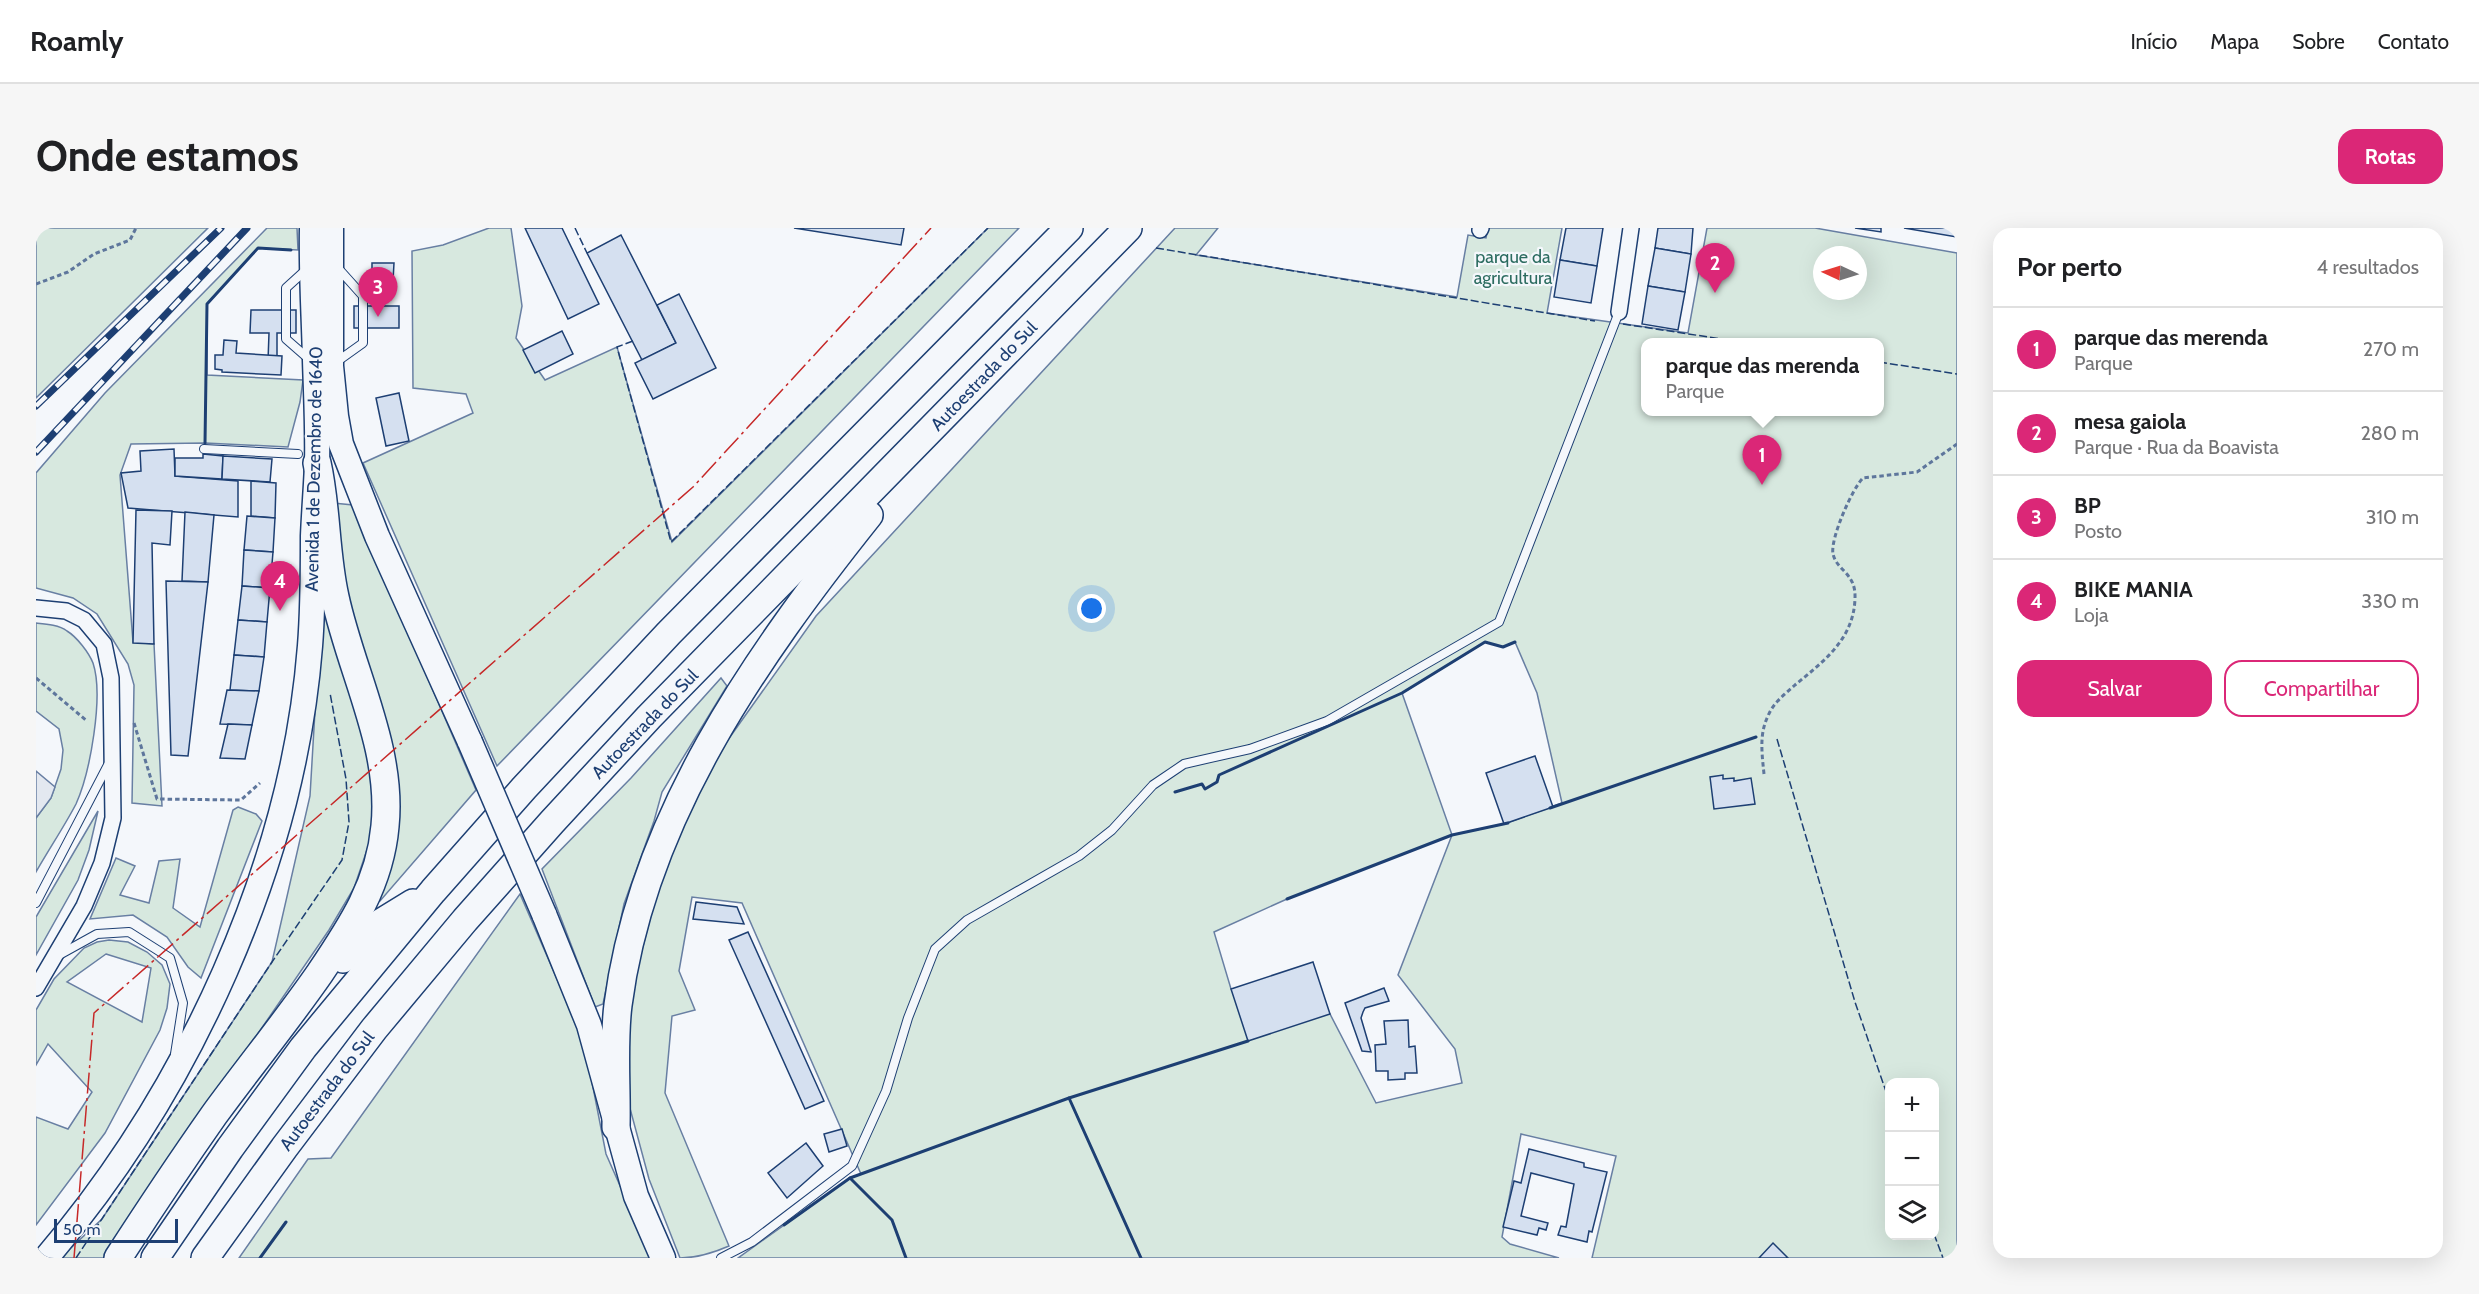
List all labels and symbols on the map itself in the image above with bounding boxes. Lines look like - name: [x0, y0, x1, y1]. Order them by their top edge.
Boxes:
- pin: 2: [1696, 244, 1734, 293]
- park label: parque da agricultura: [1474, 246, 1553, 289]
- north arrow: [1813, 246, 1867, 300]
- pin: 3: [358, 268, 398, 317]
- street label: Autoestrada do Sul: [926, 316, 1042, 435]
- street label: Avenida 1 de Dezembro de 1640: [301, 346, 327, 592]
- pin: 1: [1742, 436, 1782, 485]
- pin: 4: [260, 562, 300, 611]
- your location: [1077, 594, 1106, 623]
- street label: Autoestrada do Sul: [587, 664, 703, 783]
- street label: Autoestrada do Sul: [275, 1026, 380, 1155]
- scale bar: [54, 1216, 178, 1244]

